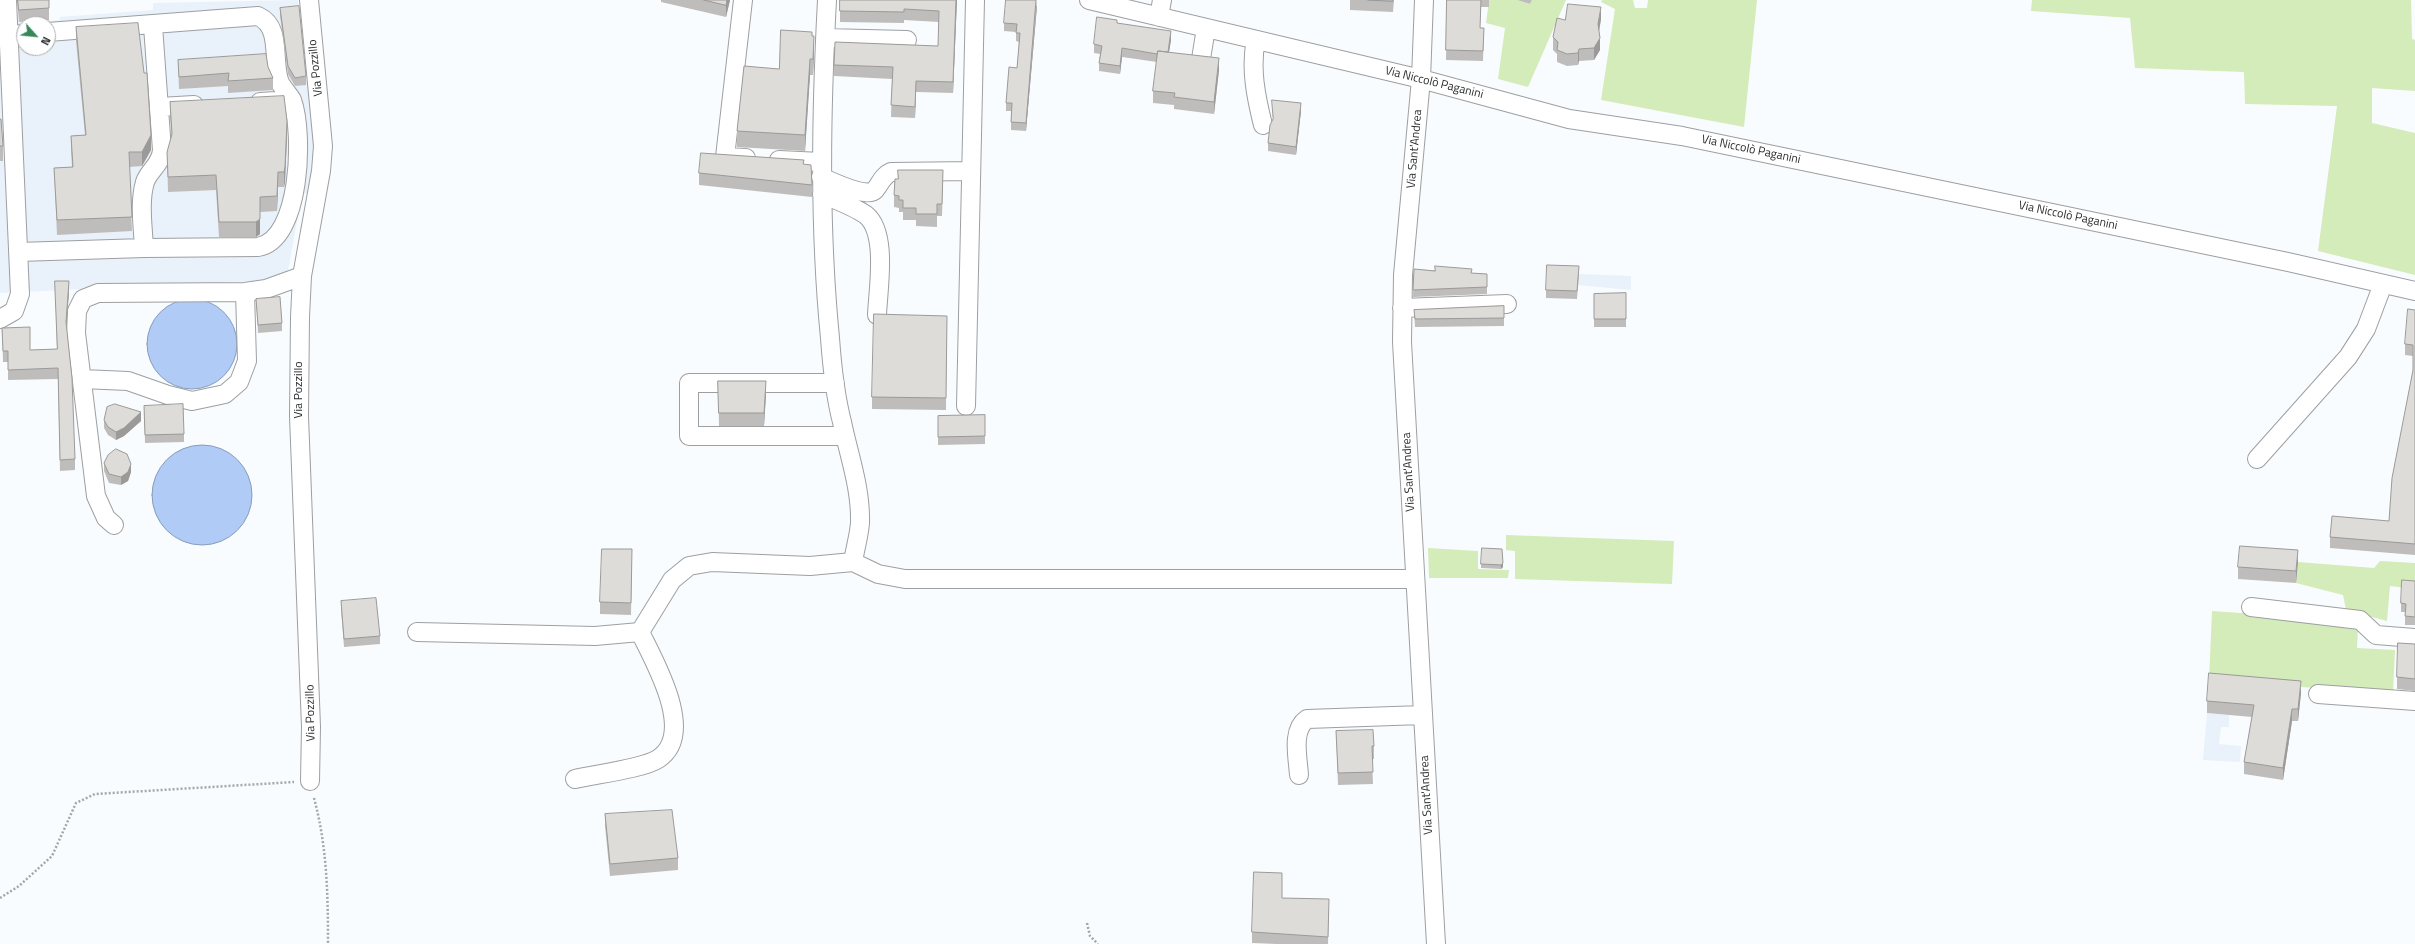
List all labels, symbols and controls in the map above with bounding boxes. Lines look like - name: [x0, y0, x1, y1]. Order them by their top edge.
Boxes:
- north arrow: [16, 16, 56, 56]
- text: N: [37, 34, 55, 48]
- street label: Via Pozzillo: [306, 39, 326, 97]
- street label: Via Niccolò Paganini: [1383, 64, 1485, 102]
- street label: Via Sant'Andrea: [1404, 109, 1426, 189]
- street label: Via Niccolò Paganini: [1700, 132, 1802, 168]
- street label: Via Niccolò Paganini: [2017, 198, 2119, 234]
- street label: Via Pozzillo: [292, 361, 306, 419]
- street label: Via Sant'Andrea: [1400, 432, 1418, 512]
- street label: Via Pozzillo: [303, 684, 319, 742]
- street label: Via Sant'Andrea: [1418, 755, 1436, 835]

